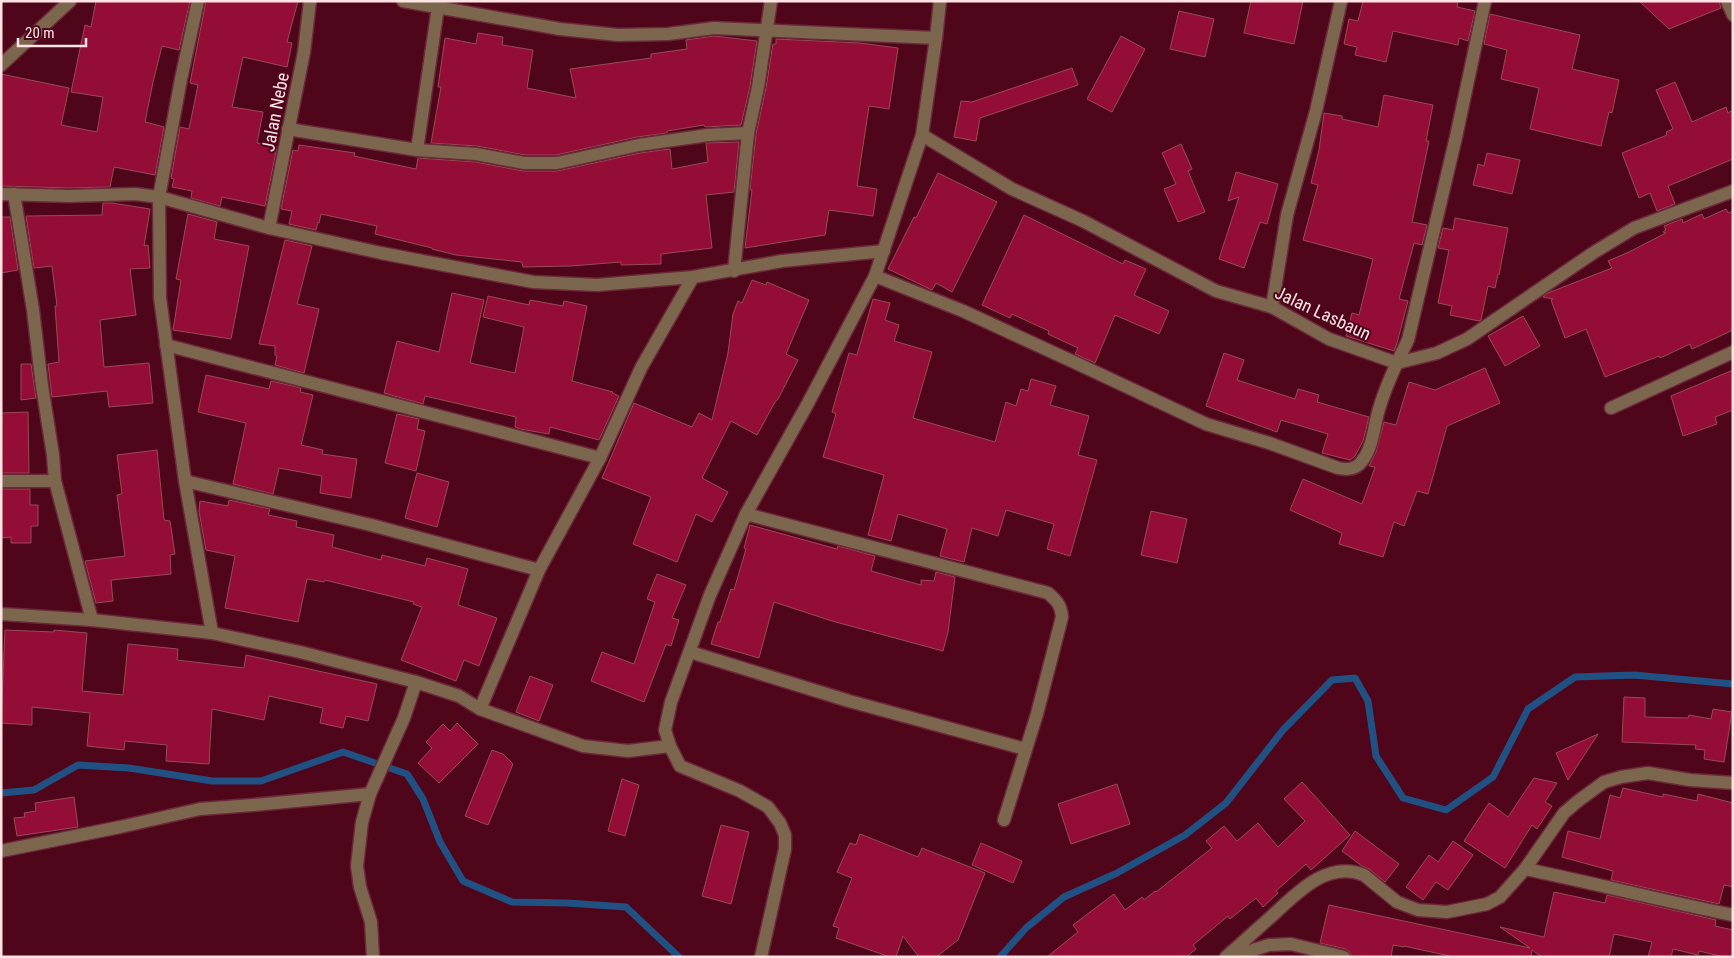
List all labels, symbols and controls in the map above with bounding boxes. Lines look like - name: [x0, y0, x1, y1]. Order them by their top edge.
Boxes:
- scale bar: [18, 15, 85, 47]
- text: 20 m: [25, 24, 55, 42]
- street label: Jalan Nebe: [257, 71, 293, 153]
- street label: Jalan Lasbaun: [1272, 282, 1374, 344]

